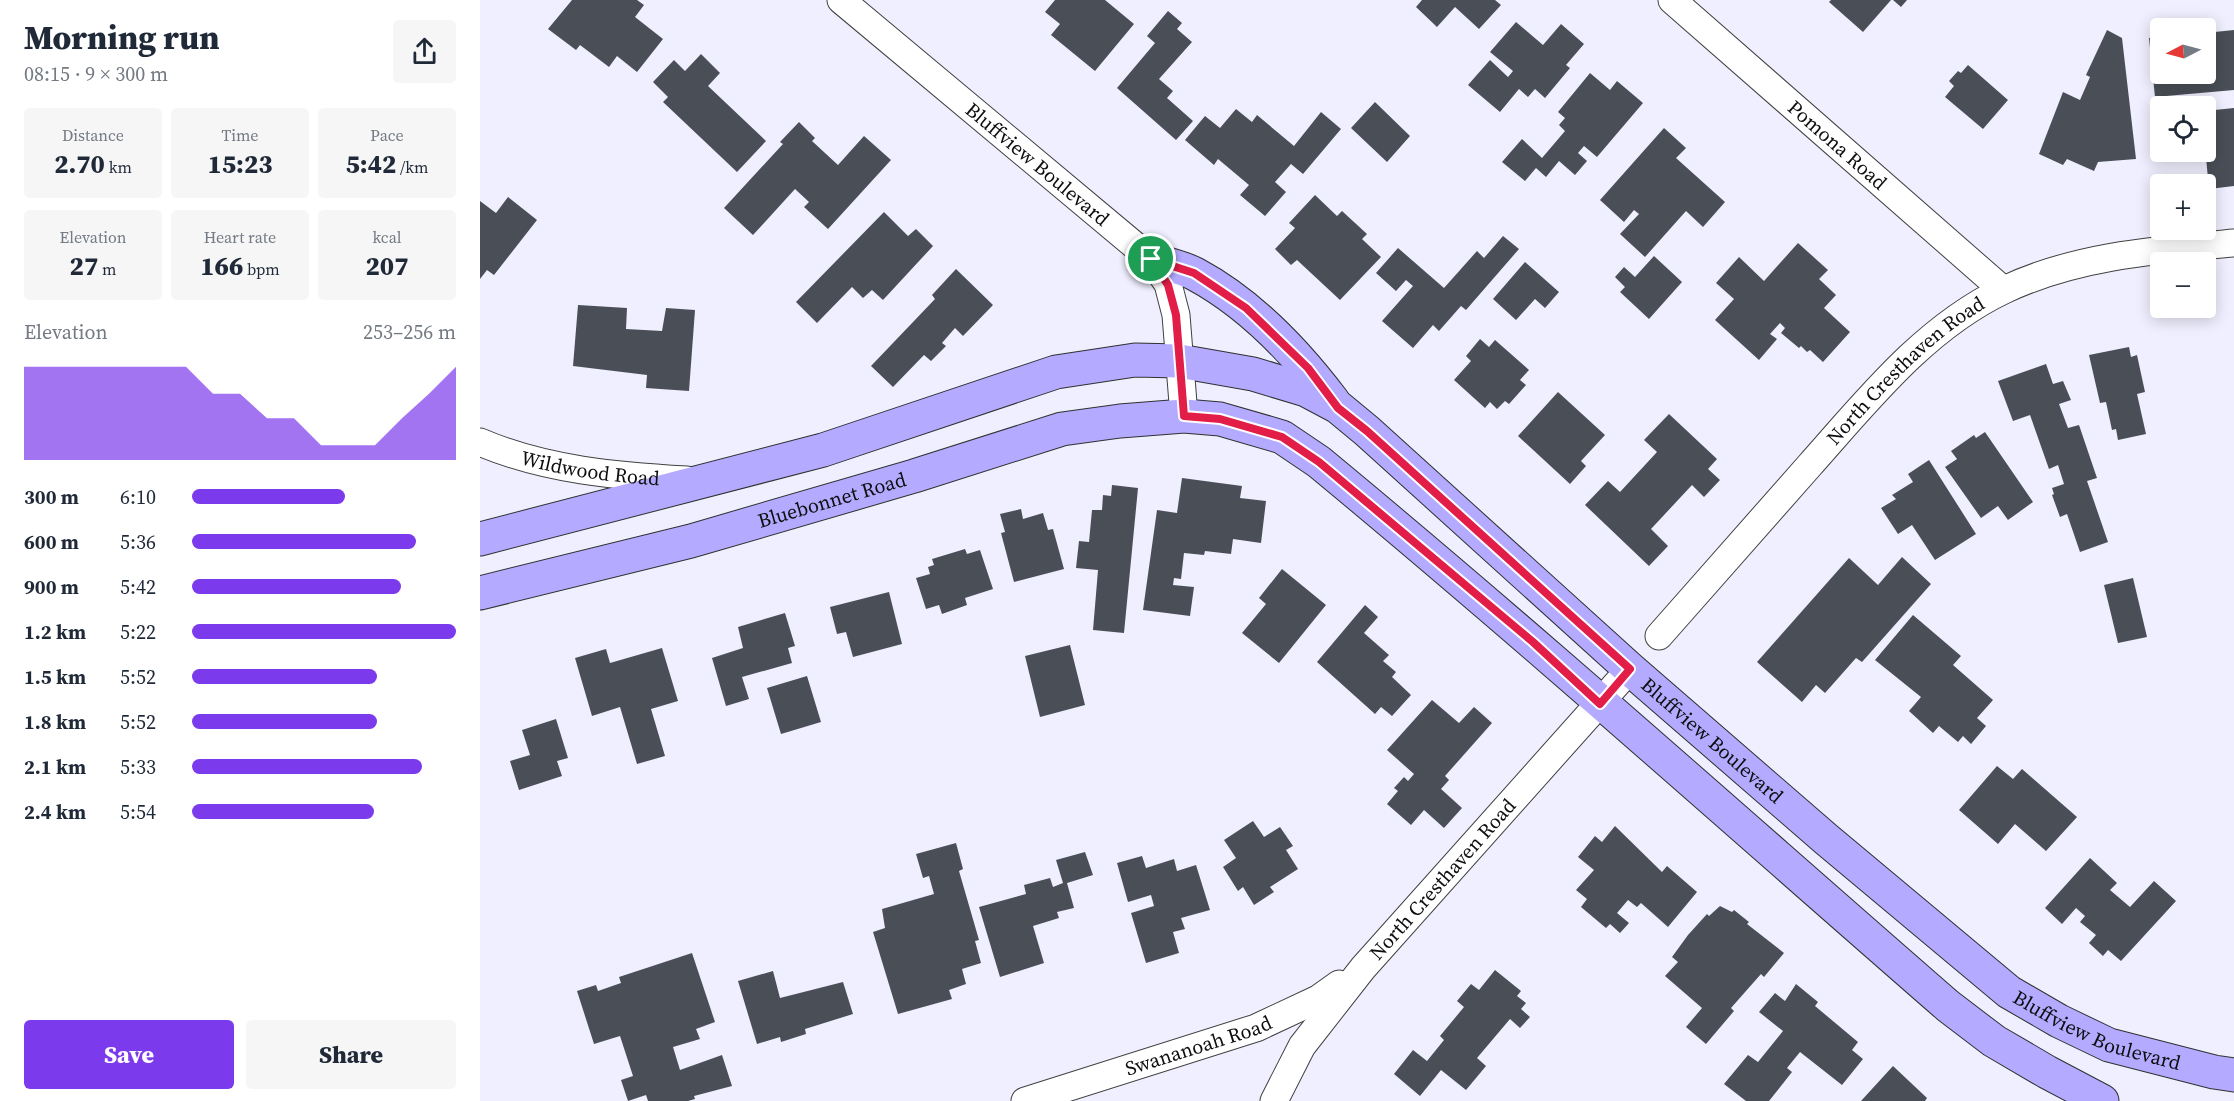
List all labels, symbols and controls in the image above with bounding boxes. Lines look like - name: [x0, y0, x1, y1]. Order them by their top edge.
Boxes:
- text: Morning run: [24, 15, 220, 60]
- north arrow: [2150, 18, 2216, 84]
- map controls: [2150, 18, 2216, 318]
- button: share: [393, 20, 456, 83]
- text: 08:15 · 9 × 300 m: [24, 60, 168, 88]
- street label: Pomona Road: [1782, 94, 1894, 197]
- street label: Bluffview Boulevard: [960, 96, 1116, 233]
- button: locate: [2150, 96, 2216, 162]
- text: Distance: [62, 124, 124, 146]
- text: Time: [221, 124, 259, 146]
- text: Pace: [370, 124, 404, 146]
- text: 2.70: [54, 146, 105, 182]
- text: 15:23: [207, 146, 273, 182]
- text: 5:42: [346, 146, 396, 182]
- text: km: [105, 156, 132, 178]
- text: /km: [396, 156, 428, 178]
- button: +: [2150, 174, 2216, 240]
- text: Elevation: [60, 226, 126, 248]
- text: Heart rate: [204, 226, 276, 248]
- text: kcal: [372, 226, 402, 248]
- pin: [1125, 233, 1176, 284]
- icon: arrive: [1134, 242, 1167, 275]
- text: 27: [70, 248, 98, 284]
- text: 166: [200, 248, 243, 284]
- text: 207: [366, 248, 408, 284]
- button: −: [2150, 252, 2216, 318]
- text: m: [98, 258, 116, 280]
- text: bpm: [243, 258, 280, 280]
- street label: North Cresthaven Road: [1820, 289, 1990, 451]
- text: Elevation: [24, 318, 108, 346]
- text: 253–256 m: [363, 318, 456, 346]
- street label: Wildwood Road: [518, 443, 661, 492]
- street label: Bluebonnet Road: [754, 465, 910, 535]
- text: 300 m: [24, 483, 79, 511]
- text: 6:10: [120, 483, 156, 511]
- text: 600 m: [24, 528, 79, 556]
- text: 5:36: [120, 528, 156, 556]
- text: 900 m: [24, 573, 79, 601]
- text: 5:42: [120, 573, 156, 601]
- text: 1.2 km: [24, 618, 86, 646]
- text: 5:22: [120, 618, 156, 646]
- text: 1.5 km: [24, 663, 86, 691]
- text: 5:52: [120, 663, 156, 691]
- street label: Bluffview Boulevard: [1635, 671, 1790, 810]
- text: 1.8 km: [24, 708, 86, 736]
- text: 5:52: [120, 708, 156, 736]
- text: 2.1 km: [24, 753, 86, 781]
- text: 5:33: [120, 753, 156, 781]
- street label: North Cresthaven Road: [1363, 792, 1522, 966]
- text: 2.4 km: [24, 798, 86, 826]
- text: 5:54: [120, 798, 156, 826]
- street label: Bluffview Boulevard: [2008, 983, 2184, 1077]
- street label: Swananoah Road: [1122, 1008, 1277, 1082]
- button: Save: [24, 1020, 234, 1089]
- button: Share: [246, 1020, 456, 1089]

